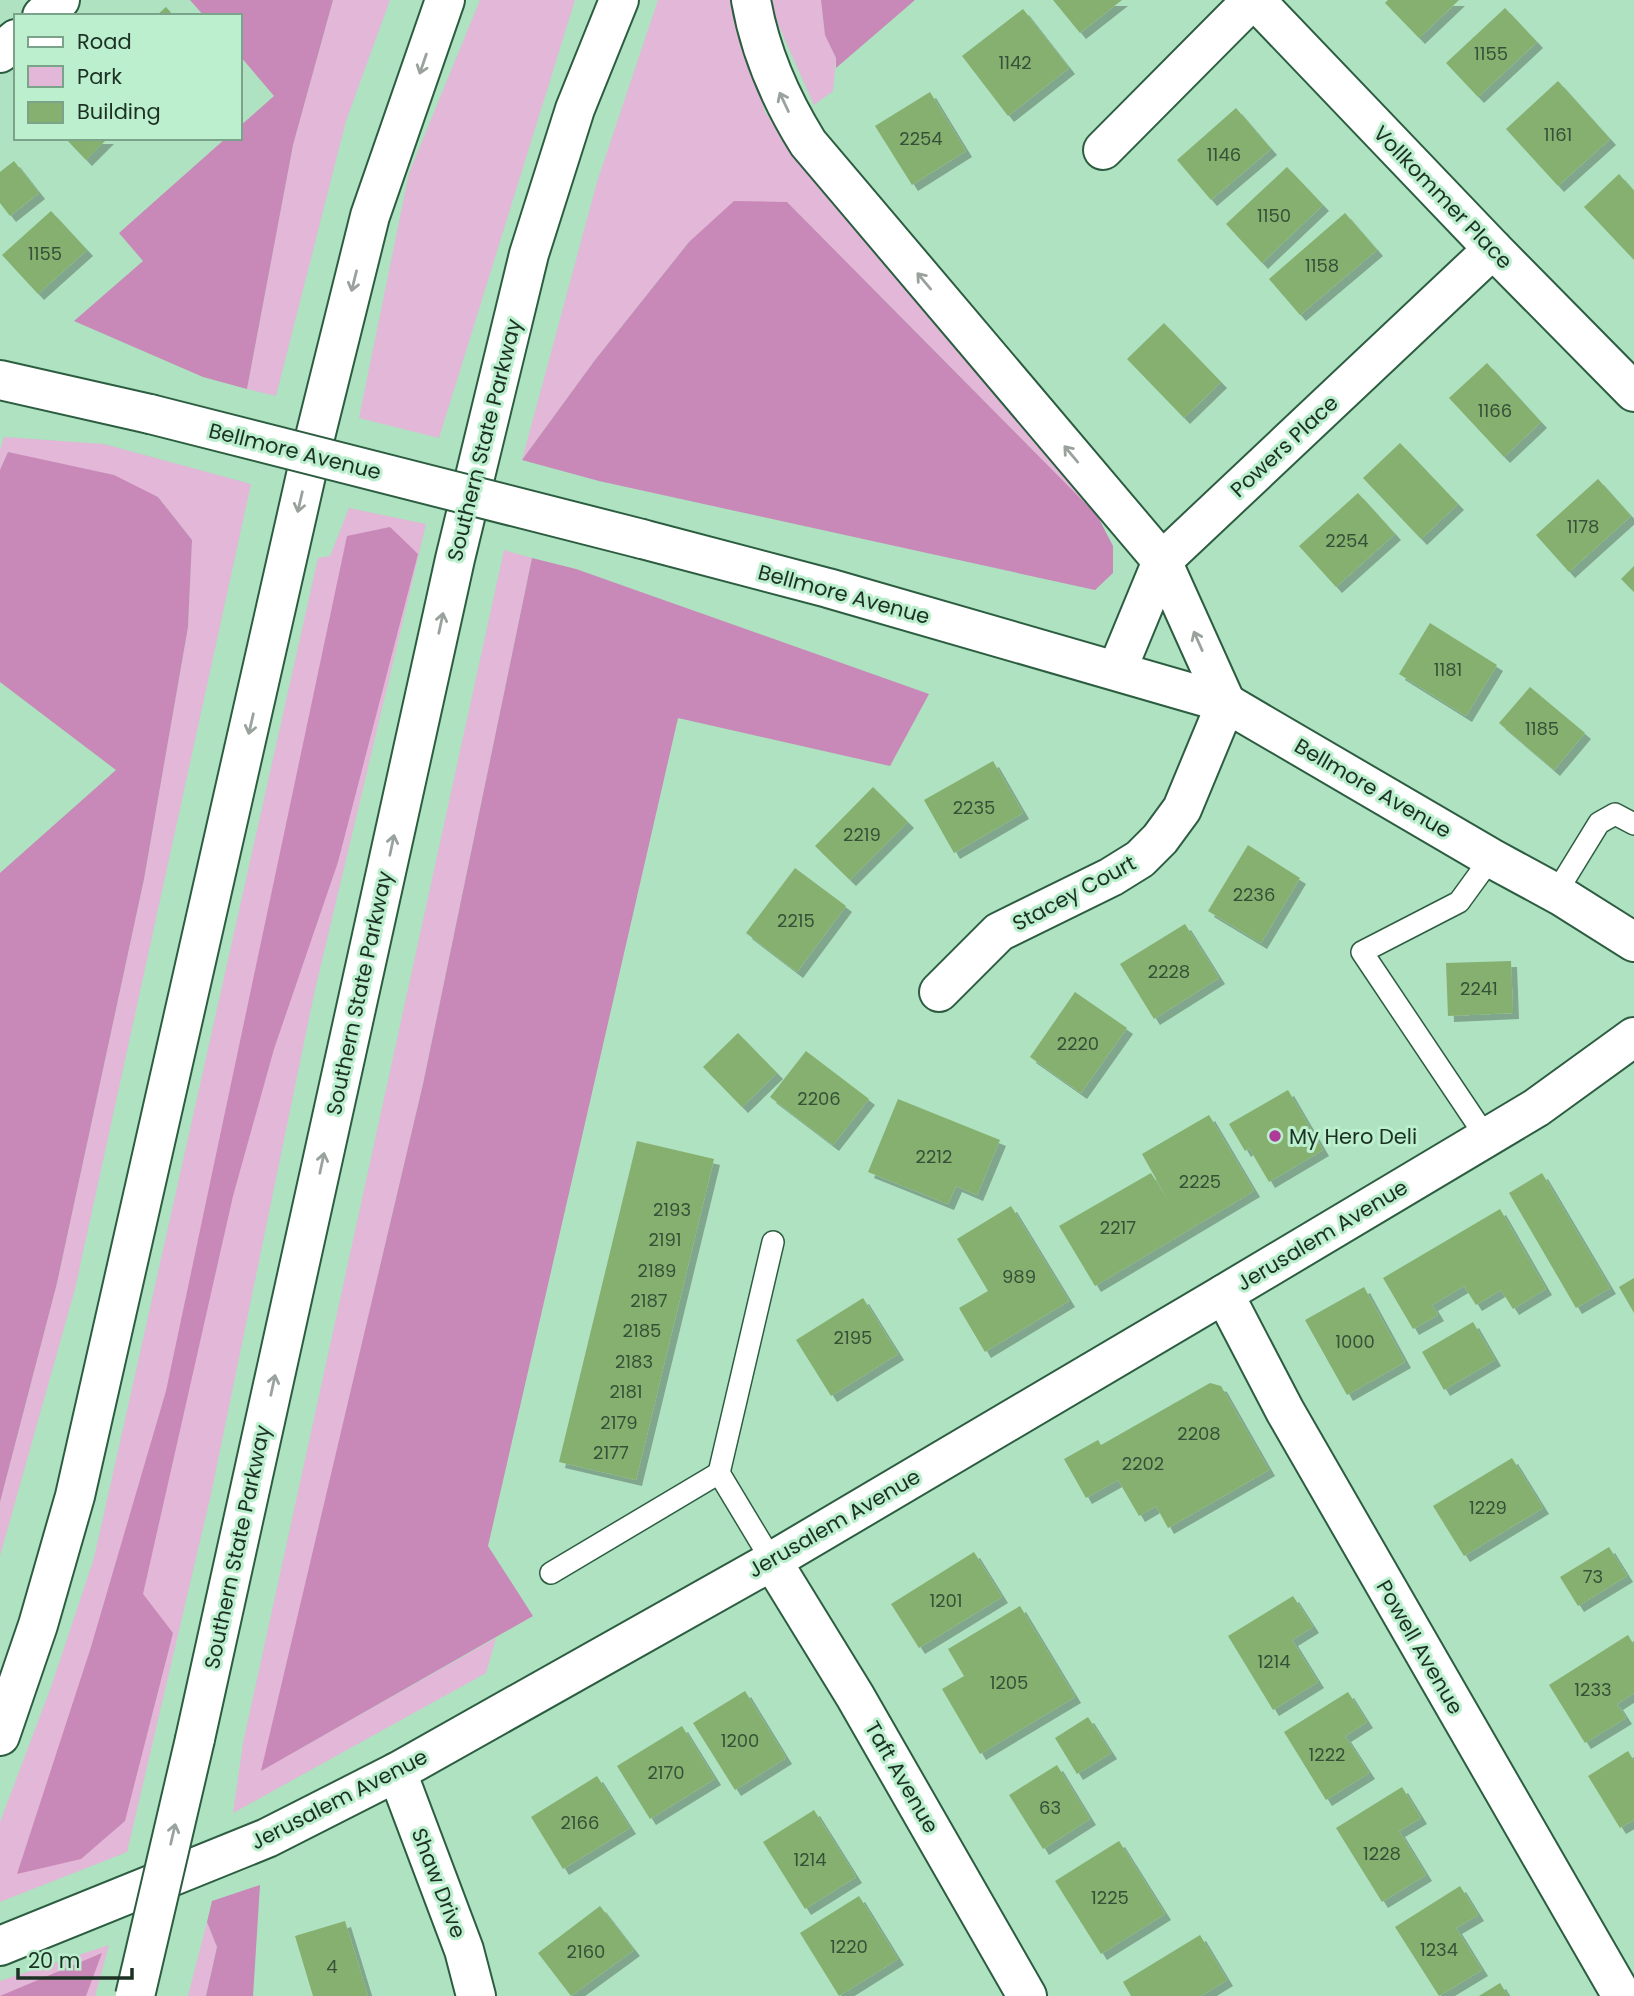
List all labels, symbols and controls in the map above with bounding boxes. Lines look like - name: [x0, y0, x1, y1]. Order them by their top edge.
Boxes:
- legend: [14, 14, 242, 140]
- text: Road: [77, 27, 132, 56]
- house number: 1155: [1474, 41, 1508, 66]
- house number: 1142: [998, 50, 1032, 75]
- one-way arrow: [415, 53, 428, 75]
- text: Park: [77, 62, 122, 91]
- one-way arrow: [777, 92, 791, 113]
- text: Building: [77, 97, 161, 126]
- street label: Vollkommer Place: [1367, 119, 1519, 275]
- house number: 1161: [1544, 122, 1572, 147]
- house number: 2254: [899, 126, 943, 151]
- house number: 1146: [1207, 142, 1241, 167]
- house number: 1150: [1257, 203, 1291, 228]
- house number: 1155: [28, 241, 62, 266]
- house number: 1158: [1305, 253, 1339, 278]
- one-way arrow: [347, 269, 360, 292]
- one-way arrow: [916, 272, 932, 290]
- street label: Southern State Parkway: [440, 316, 528, 564]
- street label: Powers Place: [1224, 388, 1344, 504]
- house number: 1166: [1478, 398, 1512, 423]
- street label: Bellmore Avenue: [206, 416, 384, 486]
- one-way arrow: [1063, 446, 1079, 464]
- one-way arrow: [293, 490, 307, 513]
- house number: 1178: [1567, 514, 1599, 539]
- house number: 2254: [1325, 528, 1369, 553]
- street label: Bellmore Avenue: [755, 557, 933, 631]
- one-way arrow: [434, 612, 448, 635]
- one-way arrow: [1191, 631, 1204, 652]
- house number: 1181: [1434, 657, 1462, 682]
- one-way arrow: [243, 712, 257, 735]
- house number: 1185: [1525, 716, 1559, 741]
- street label: Bellmore Avenue: [1289, 731, 1457, 845]
- house number: 2235: [953, 795, 995, 820]
- house number: 2219: [843, 822, 881, 847]
- one-way arrow: [385, 834, 399, 857]
- street label: Stacey Court: [1007, 848, 1141, 938]
- street label: Southern State Parkway: [319, 868, 399, 1118]
- house number: 2236: [1233, 882, 1275, 907]
- house number: 2215: [777, 908, 815, 933]
- house number: 2228: [1148, 959, 1190, 984]
- house number: 2241: [1460, 976, 1498, 1001]
- house number: 2220: [1057, 1031, 1099, 1056]
- house number: 2206: [797, 1086, 841, 1111]
- place label: My Hero Deli: [1289, 1122, 1417, 1151]
- marker: My Hero Deli: [1267, 1128, 1283, 1144]
- house number: 2212: [916, 1144, 952, 1169]
- one-way arrow: [315, 1152, 329, 1175]
- house number: 2225: [1179, 1169, 1221, 1194]
- street label: Jerusalem Avenue: [1231, 1172, 1413, 1298]
- house number: 2193: [653, 1197, 691, 1222]
- house number: 2217: [1100, 1215, 1136, 1240]
- house number: 2191: [648, 1227, 682, 1252]
- house number: 2189: [638, 1258, 676, 1283]
- house number: 989: [1002, 1264, 1036, 1289]
- house number: 2187: [630, 1288, 668, 1313]
- house number: 2185: [623, 1318, 661, 1343]
- house number: 2195: [834, 1325, 872, 1350]
- house number: 1000: [1335, 1329, 1375, 1354]
- house number: 2183: [615, 1349, 653, 1374]
- one-way arrow: [266, 1374, 280, 1397]
- house number: 2181: [609, 1379, 643, 1404]
- house number: 2179: [600, 1410, 638, 1435]
- house number: 2208: [1177, 1421, 1221, 1446]
- street label: Southern State Parkway: [197, 1422, 277, 1672]
- house number: 2177: [593, 1440, 629, 1465]
- house number: 2202: [1122, 1451, 1164, 1476]
- street label: Jerusalem Avenue: [742, 1462, 926, 1584]
- house number: 1229: [1469, 1495, 1507, 1520]
- house number: 73: [1583, 1564, 1603, 1589]
- street label: Powell Avenue: [1370, 1575, 1470, 1719]
- house number: 1201: [929, 1588, 963, 1613]
- house number: 1214: [1257, 1649, 1291, 1674]
- house number: 1205: [990, 1670, 1028, 1695]
- house number: 1233: [1574, 1677, 1612, 1702]
- street label: Taft Avenue: [858, 1716, 946, 1838]
- house number: 1200: [721, 1728, 759, 1753]
- street label: Jerusalem Avenue: [246, 1742, 432, 1856]
- house number: 1222: [1309, 1742, 1345, 1767]
- house number: 2170: [647, 1760, 685, 1785]
- house number: 63: [1039, 1795, 1061, 1820]
- house number: 2166: [561, 1810, 599, 1835]
- one-way arrow: [167, 1823, 181, 1846]
- street label: Shaw Drive: [405, 1824, 473, 1942]
- house number: 1228: [1363, 1841, 1401, 1866]
- house number: 1214: [793, 1847, 827, 1872]
- house number: 1225: [1091, 1885, 1129, 1910]
- house number: 1220: [830, 1934, 868, 1959]
- scale bar: [18, 1937, 131, 1981]
- house number: 1234: [1420, 1937, 1458, 1962]
- house number: 2160: [567, 1939, 605, 1964]
- text: 20 m: [28, 1946, 81, 1975]
- house number: 4: [326, 1954, 338, 1979]

